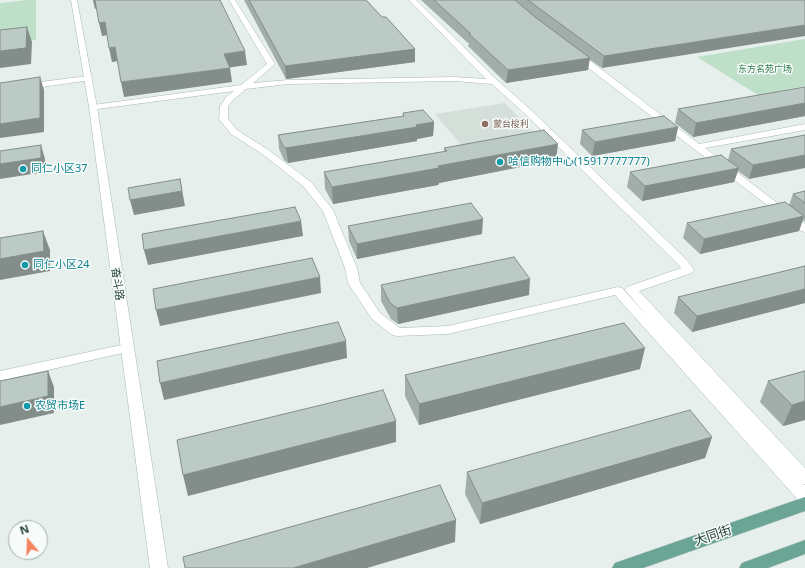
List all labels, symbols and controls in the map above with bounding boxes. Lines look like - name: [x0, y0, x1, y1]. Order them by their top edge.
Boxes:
- park label: 东方名苑广场: [738, 64, 792, 74]
- marker: 蒙台梭利: [480, 119, 490, 129]
- place label: 蒙台梭利: [493, 119, 529, 129]
- place label: 哈信购物中心(15917777777): [508, 155, 650, 169]
- marker: 哈信购物中心(15917777777): [495, 157, 505, 167]
- place label: 同仁小区37: [31, 162, 88, 176]
- marker: 同仁小区37: [18, 164, 28, 174]
- place label: 同仁小区24: [33, 258, 90, 272]
- marker: 同仁小区24: [20, 260, 30, 270]
- street label: 奋斗路: [108, 267, 126, 301]
- place label: 农贸市场E: [35, 399, 85, 413]
- marker: 农贸市场E: [22, 401, 32, 411]
- north arrow: [8, 520, 48, 560]
- text: N: [18, 521, 31, 538]
- street label: 大同街: [692, 522, 734, 550]

